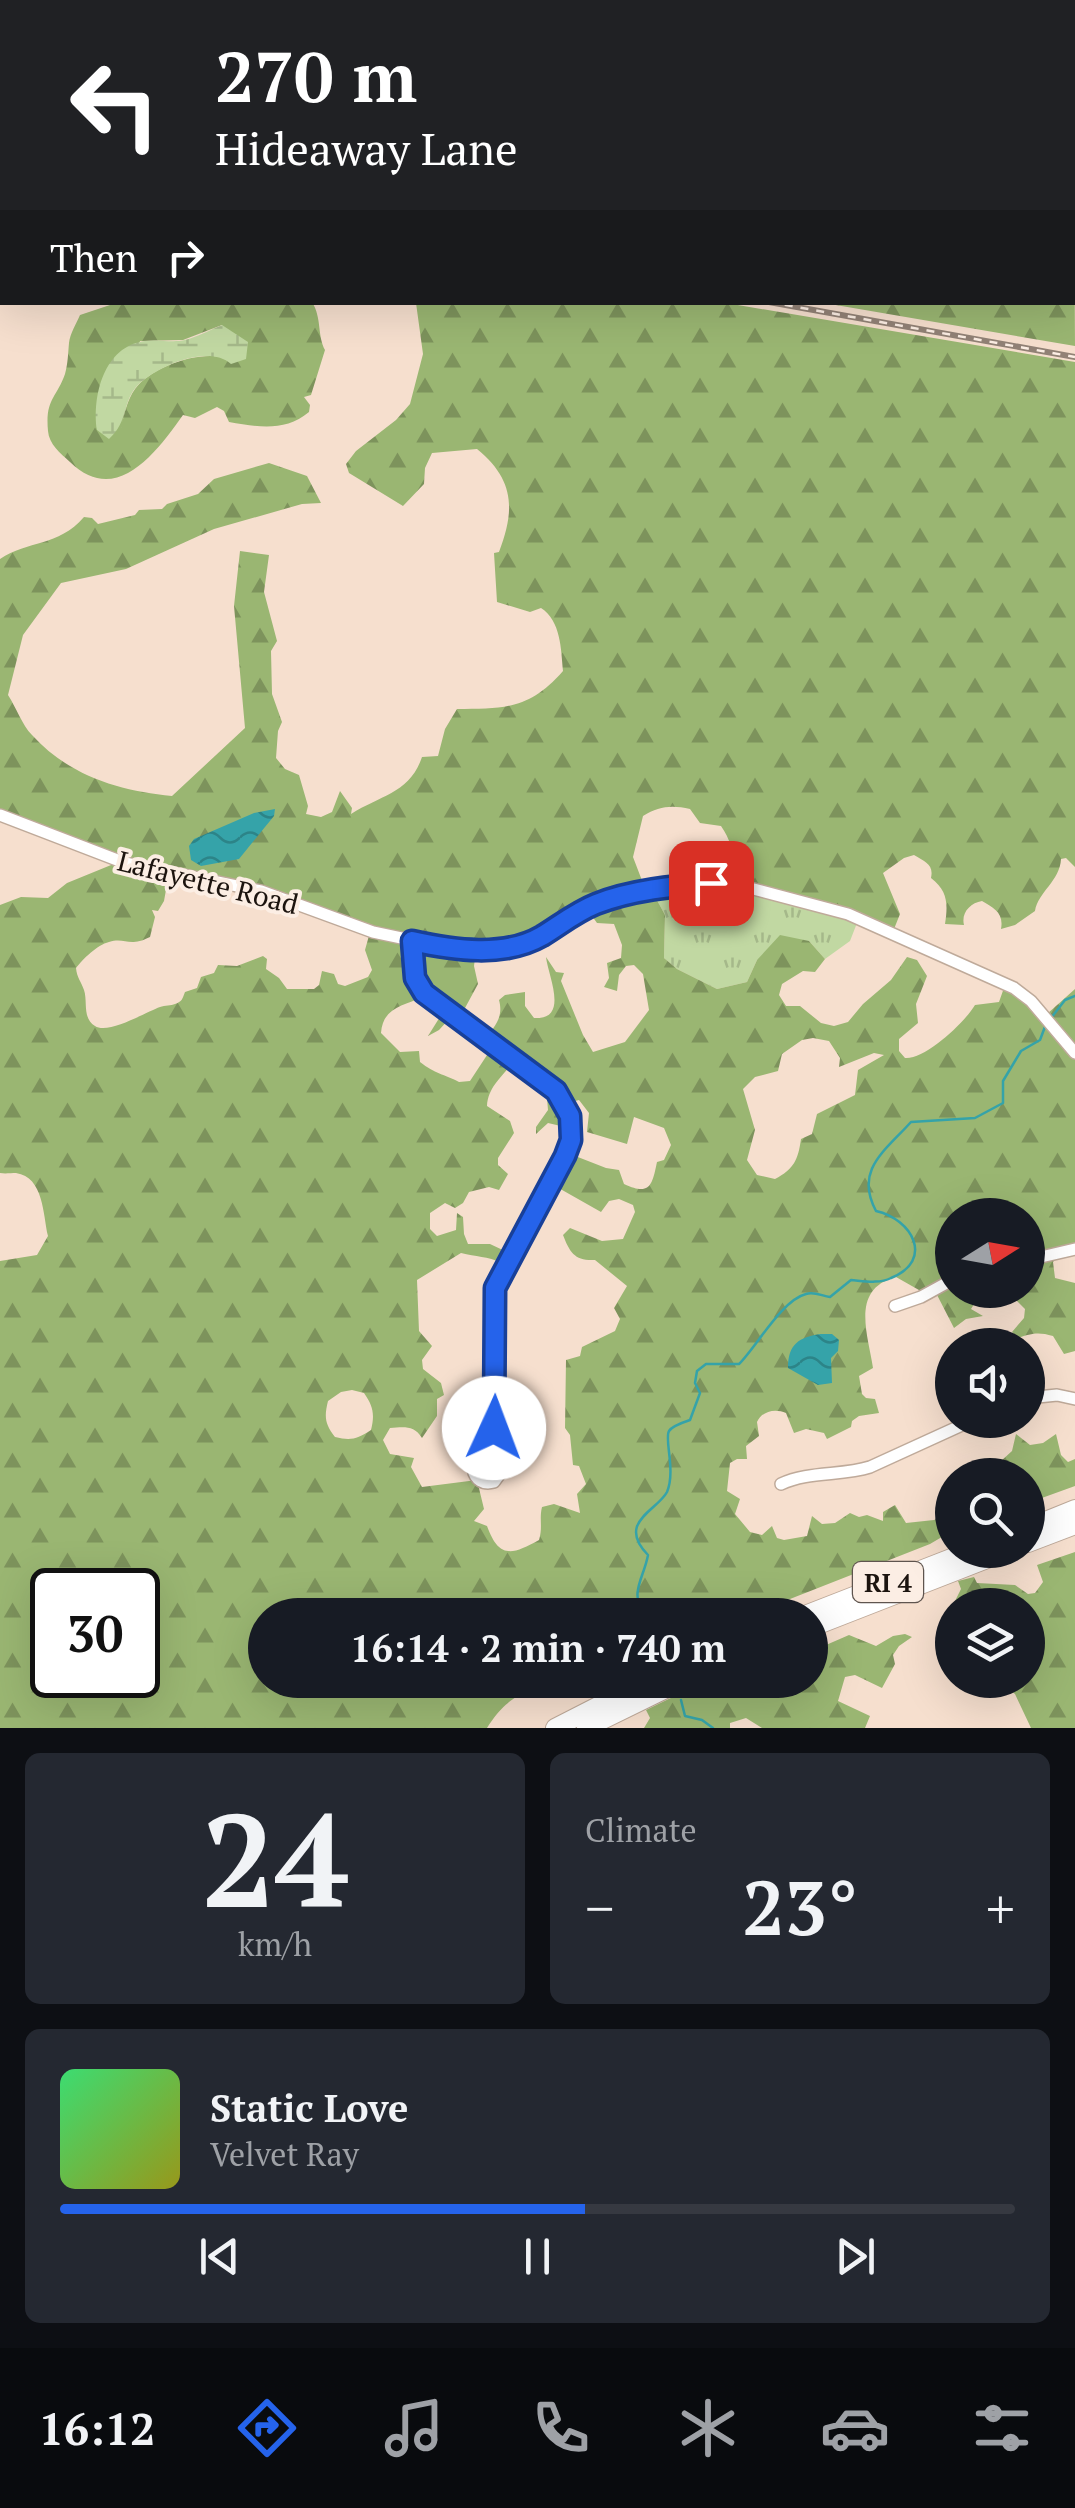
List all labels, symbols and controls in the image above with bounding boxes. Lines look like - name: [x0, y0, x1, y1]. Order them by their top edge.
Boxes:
- text: 270 m: [215, 29, 417, 122]
- icon: left: [50, 40, 180, 170]
- text: Hideaway Lane: [215, 118, 518, 178]
- icon: right: [158, 230, 213, 285]
- text: Then: [50, 233, 138, 283]
- pin: [669, 841, 754, 926]
- street label: Lafayette Road: [114, 842, 302, 922]
- icon: arrive: [684, 856, 739, 911]
- north arrow: [935, 1198, 1045, 1308]
- map controls: [935, 1198, 1045, 1698]
- button: sound: [935, 1328, 1045, 1438]
- position arrow: [442, 1376, 546, 1480]
- button: search: [935, 1458, 1045, 1568]
- road number: RI 4: [853, 1562, 923, 1602]
- speed limit sign: 30: [30, 1568, 160, 1698]
- button: layers: [935, 1588, 1045, 1698]
- text: 16:14 · 2 min · 740 m: [350, 1623, 726, 1673]
- text: 24: [202, 1772, 348, 1944]
- text: Climate: [585, 1809, 697, 1851]
- text: 23°: [742, 1857, 858, 1956]
- text: −: [585, 1871, 614, 1944]
- text: +: [986, 1871, 1015, 1944]
- text: km/h: [238, 1923, 312, 1965]
- text: Static Love: [210, 2083, 408, 2133]
- text: Velvet Ray: [210, 2133, 359, 2175]
- icon: previous: [192, 2229, 247, 2284]
- icon: pause: [510, 2229, 565, 2284]
- icon: next: [828, 2229, 883, 2284]
- icon: directions: [232, 2393, 302, 2463]
- icon: music: [379, 2393, 449, 2463]
- icon: phone: [526, 2393, 596, 2463]
- icon: climate: [673, 2393, 743, 2463]
- icon: car: [820, 2393, 890, 2463]
- icon: filters: [967, 2393, 1037, 2463]
- text: 16:12: [38, 2398, 156, 2458]

